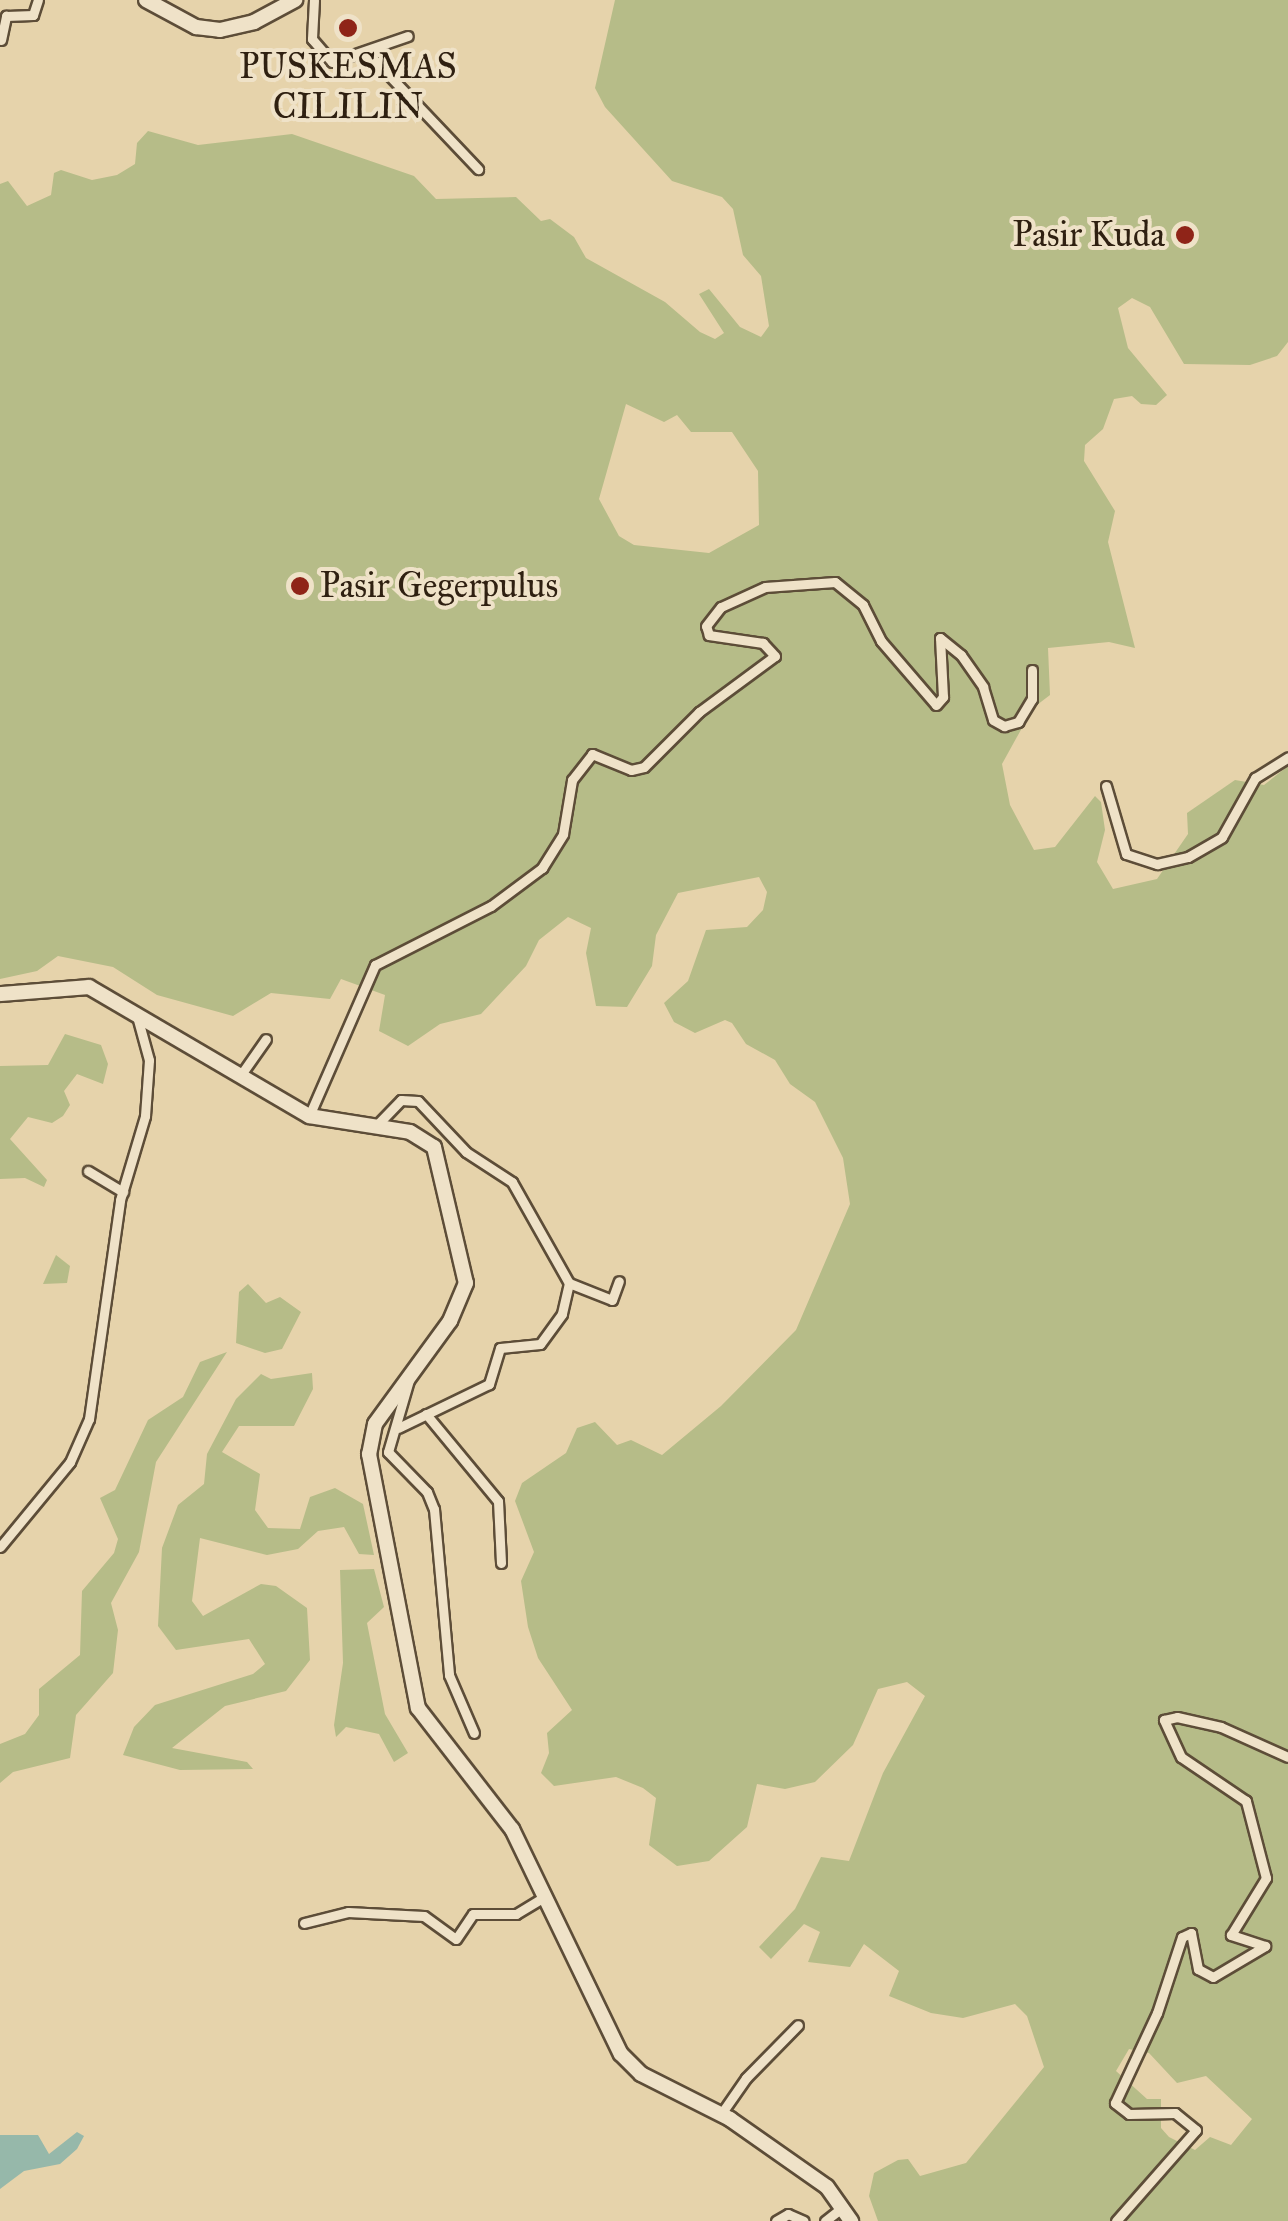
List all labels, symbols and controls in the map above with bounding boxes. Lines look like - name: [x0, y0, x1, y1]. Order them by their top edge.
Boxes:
- marker: PUSKESMAS CILILIN: [335, 15, 361, 41]
- place label: PUSKESMAS CILILIN: [239, 46, 457, 128]
- place label: Pasir Kuda: [1013, 214, 1165, 256]
- marker: Pasir Kuda: [1174, 224, 1196, 246]
- place label: Pasir Gegerpulus: [320, 565, 558, 607]
- marker: Pasir Gegerpulus: [289, 575, 311, 597]

